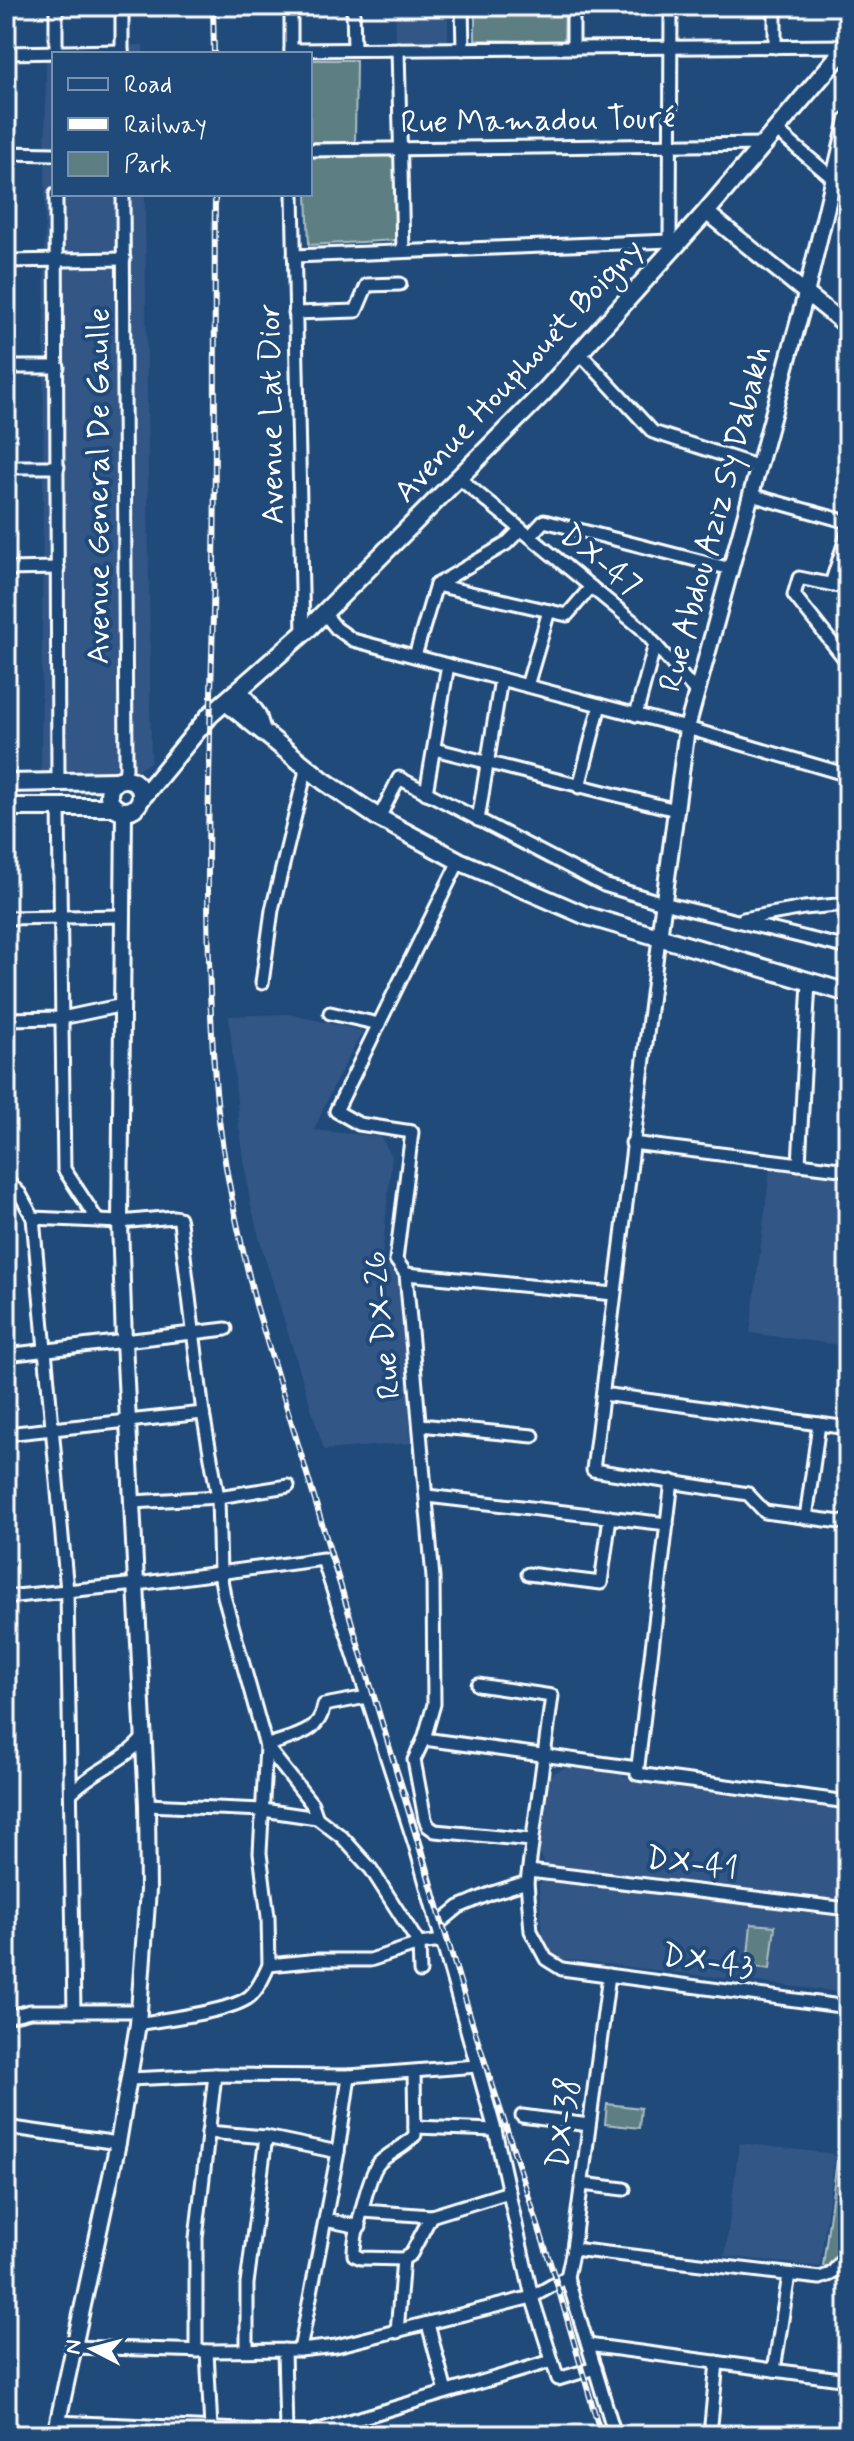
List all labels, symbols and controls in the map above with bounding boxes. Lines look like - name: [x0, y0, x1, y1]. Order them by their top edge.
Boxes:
- legend: [52, 52, 312, 196]
- text: Road: [124, 70, 172, 101]
- street label: Rue Mamadou Touré: [400, 98, 676, 144]
- text: Railway: [124, 110, 207, 141]
- text: Park: [124, 150, 172, 181]
- street label: Avenue Houphouët Boigny: [385, 230, 654, 514]
- street label: Avenue Lat Dior: [249, 303, 295, 525]
- street label: Avenue General De Gaulle: [78, 308, 120, 664]
- street label: Rue Abdou Aziz Sy Dabakh: [650, 341, 782, 697]
- street label: DX-47: [550, 515, 650, 607]
- street label: Rue DX-26: [354, 1249, 412, 1401]
- street label: DX-41: [644, 1838, 740, 1890]
- street label: DX-43: [660, 1935, 756, 1989]
- street label: DX-38: [538, 2075, 590, 2171]
- north arrow: [52, 2309, 132, 2389]
- text: N: [59, 2338, 89, 2356]

